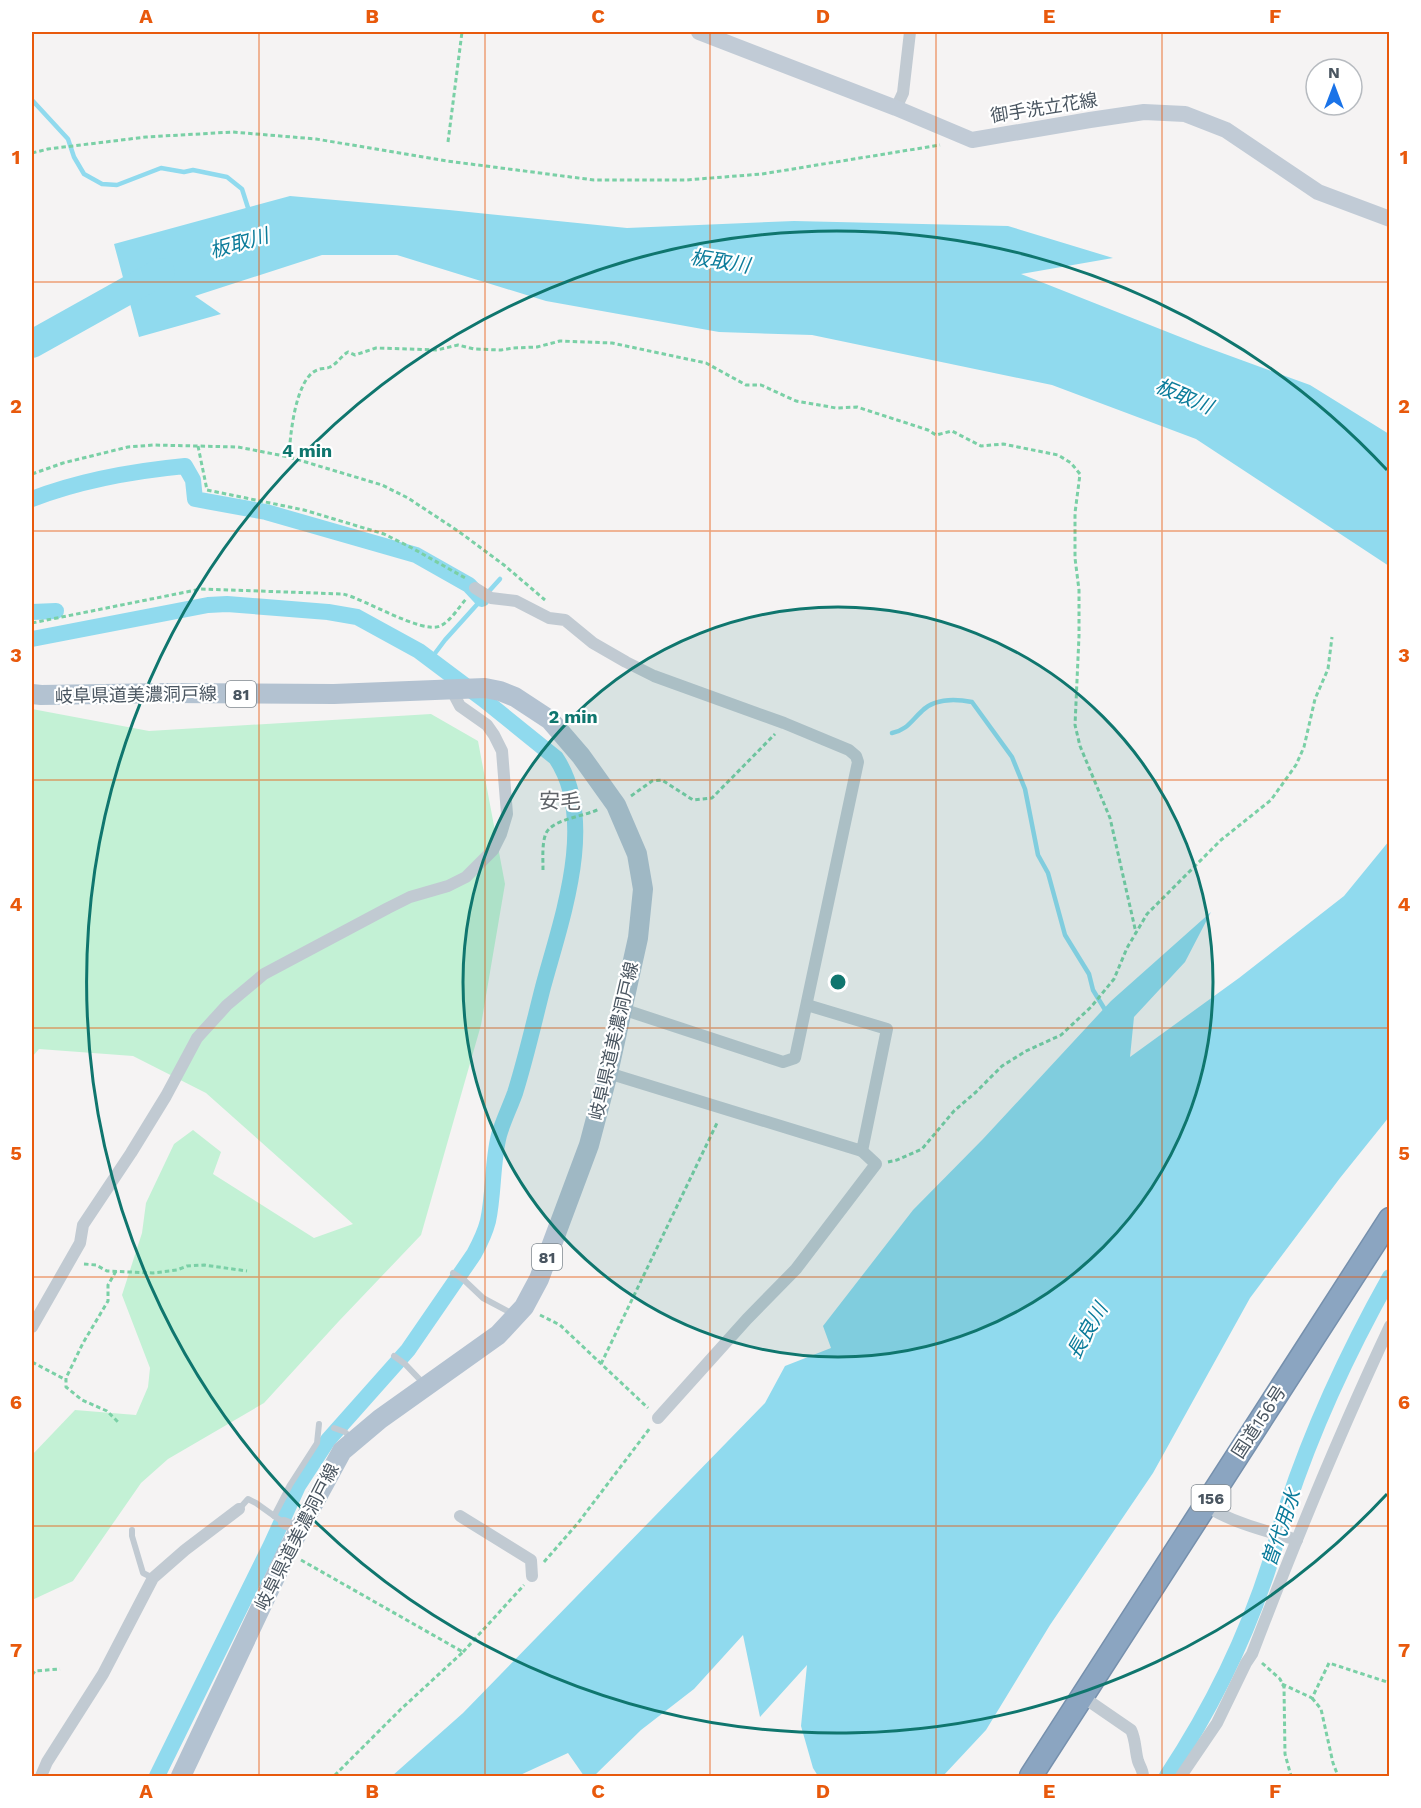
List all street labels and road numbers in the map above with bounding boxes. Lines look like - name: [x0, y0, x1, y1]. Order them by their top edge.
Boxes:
- street label: 御手洗立花線: [989, 89, 1099, 126]
- road number: 81: [226, 681, 256, 707]
- street label: 岐阜県道美濃洞戸線: [55, 683, 217, 706]
- street label: 岐阜県道美濃洞戸線: [585, 960, 642, 1122]
- road number: 81: [532, 1244, 562, 1270]
- street label: 国道156号: [1227, 1381, 1290, 1462]
- street label: 岐阜県道美濃洞戸線: [250, 1460, 343, 1614]
- road number: 156: [1192, 1485, 1230, 1511]

